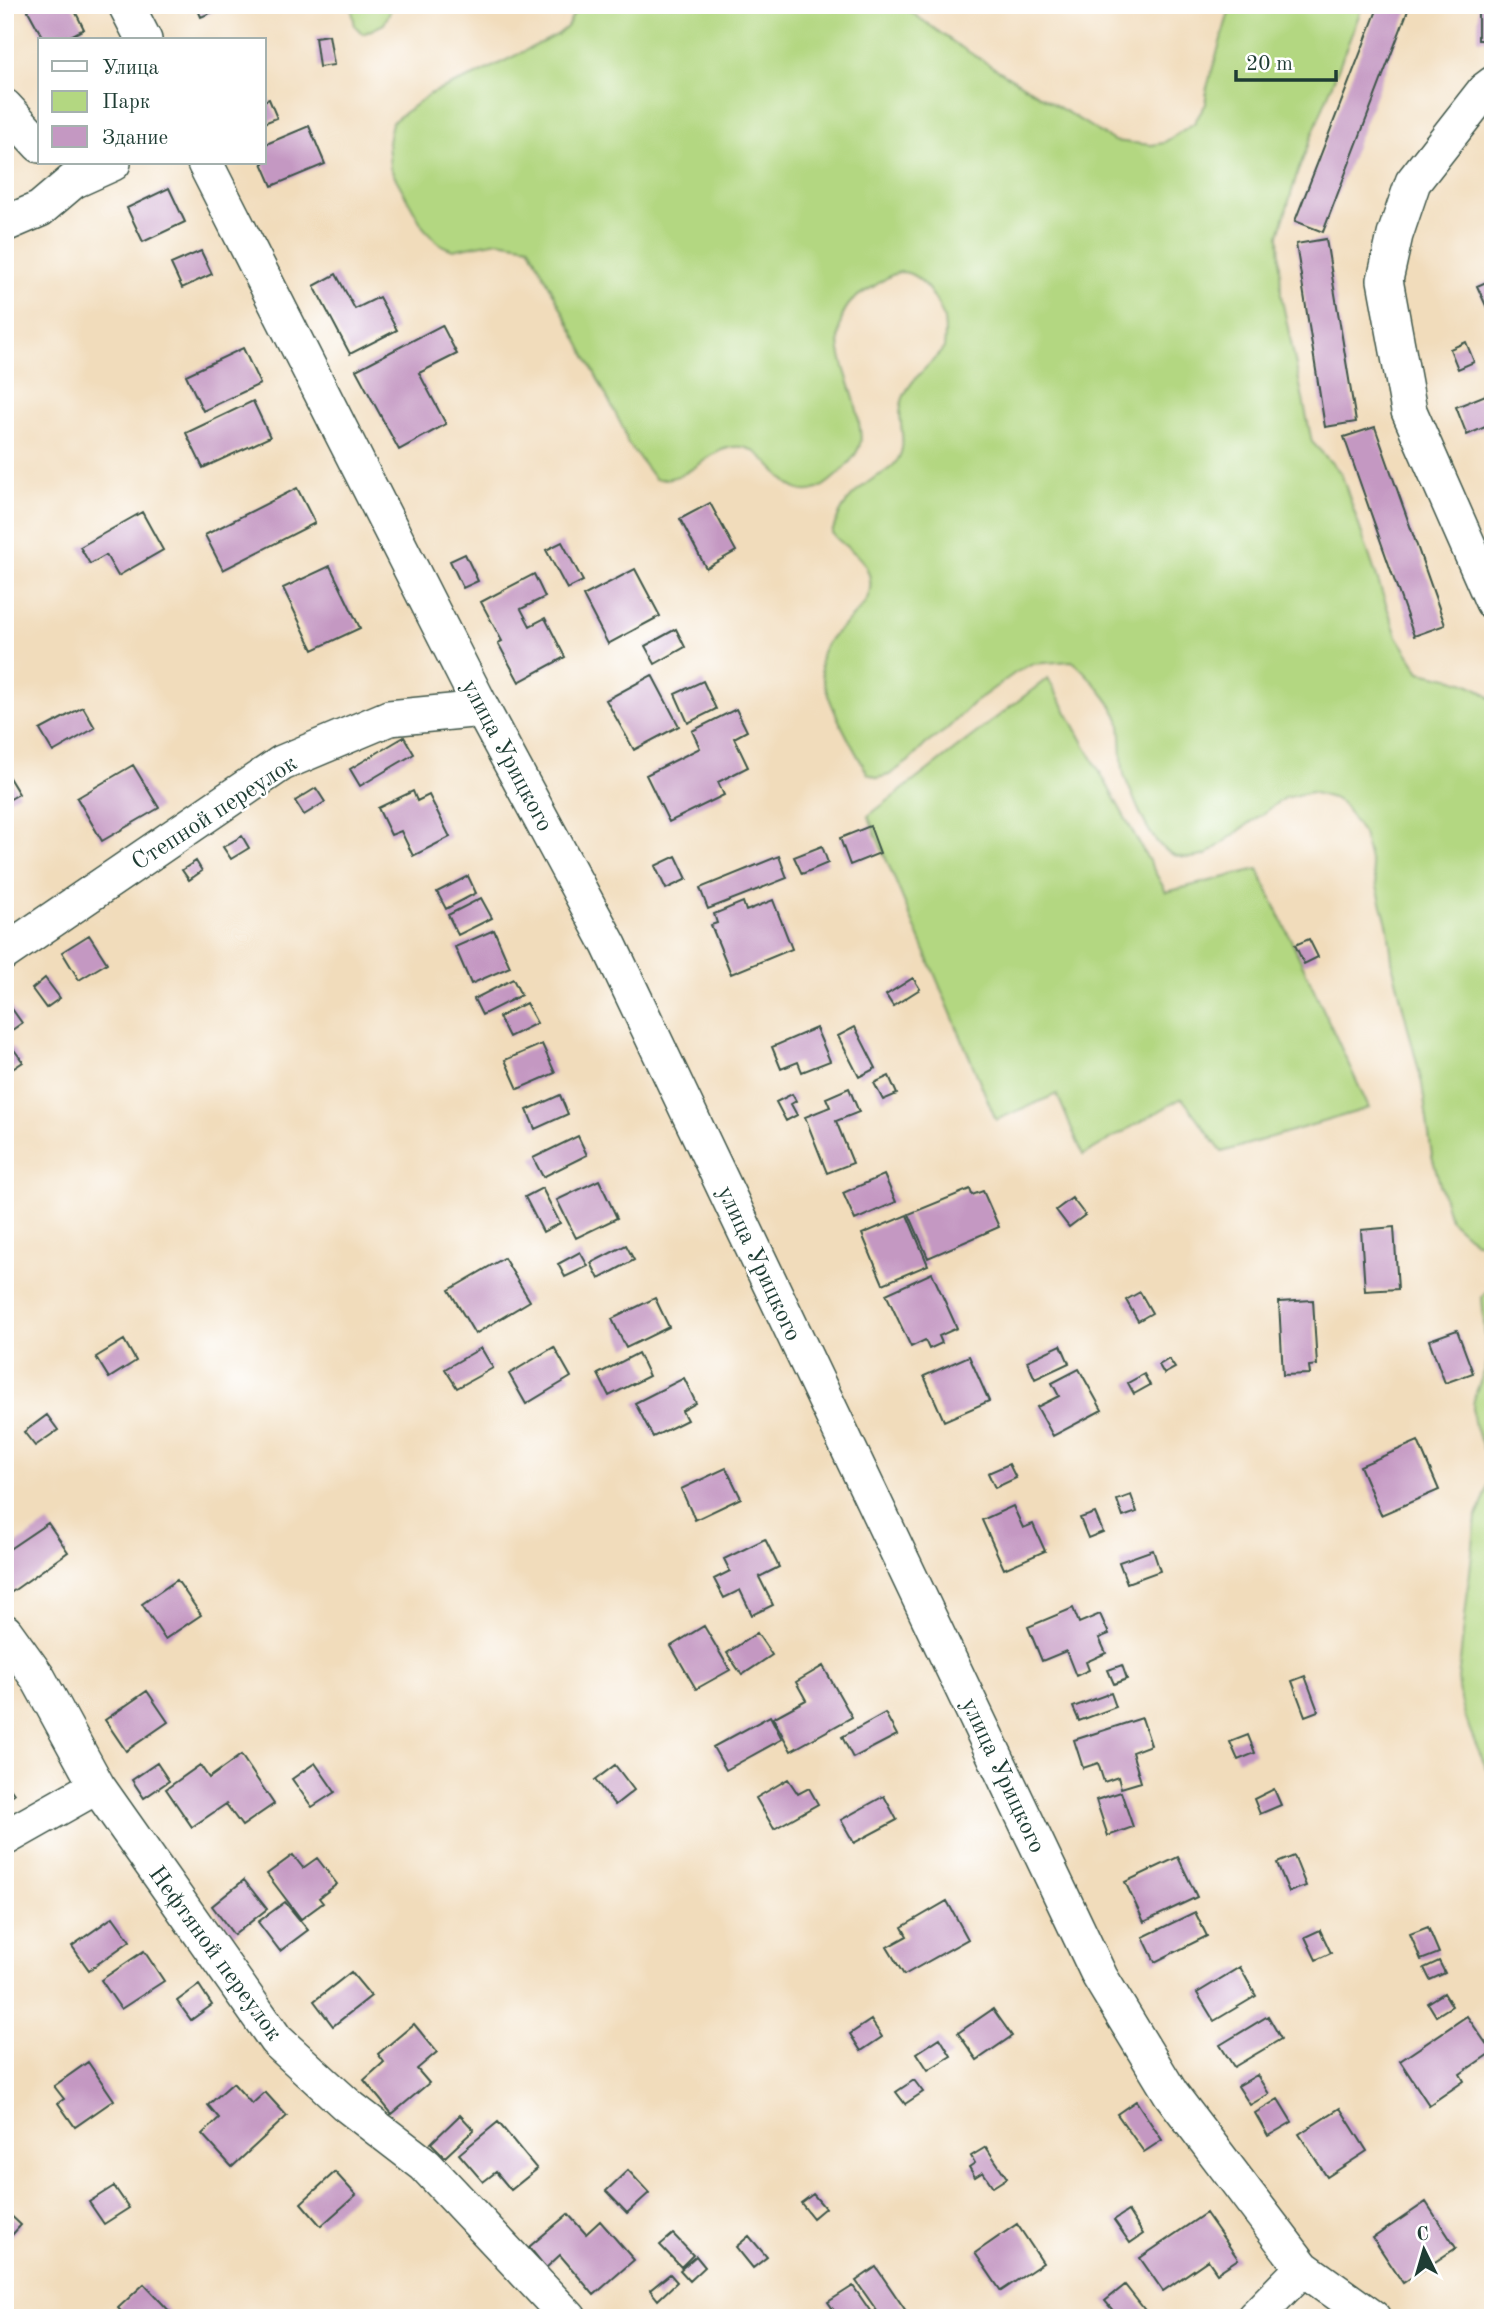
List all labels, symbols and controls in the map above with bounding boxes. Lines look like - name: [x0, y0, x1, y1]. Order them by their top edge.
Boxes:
- legend: [38, 38, 266, 164]
- scale bar: [1236, 38, 1335, 82]
- text: 20 m: [1246, 54, 1293, 75]
- text: Улица: [102, 58, 159, 79]
- text: Парк: [102, 92, 151, 113]
- text: Здание: [102, 128, 168, 149]
- street label: улица Урицкого: [456, 676, 556, 836]
- street label: Степной переулок: [128, 751, 302, 876]
- street label: улица Урицкого: [712, 1183, 805, 1345]
- street label: улица Урицкого: [956, 1695, 1049, 1857]
- street label: Нефтяной переулок: [143, 1862, 286, 2046]
- north arrow: [1390, 2214, 1460, 2284]
- text: С: [1416, 2226, 1430, 2246]

